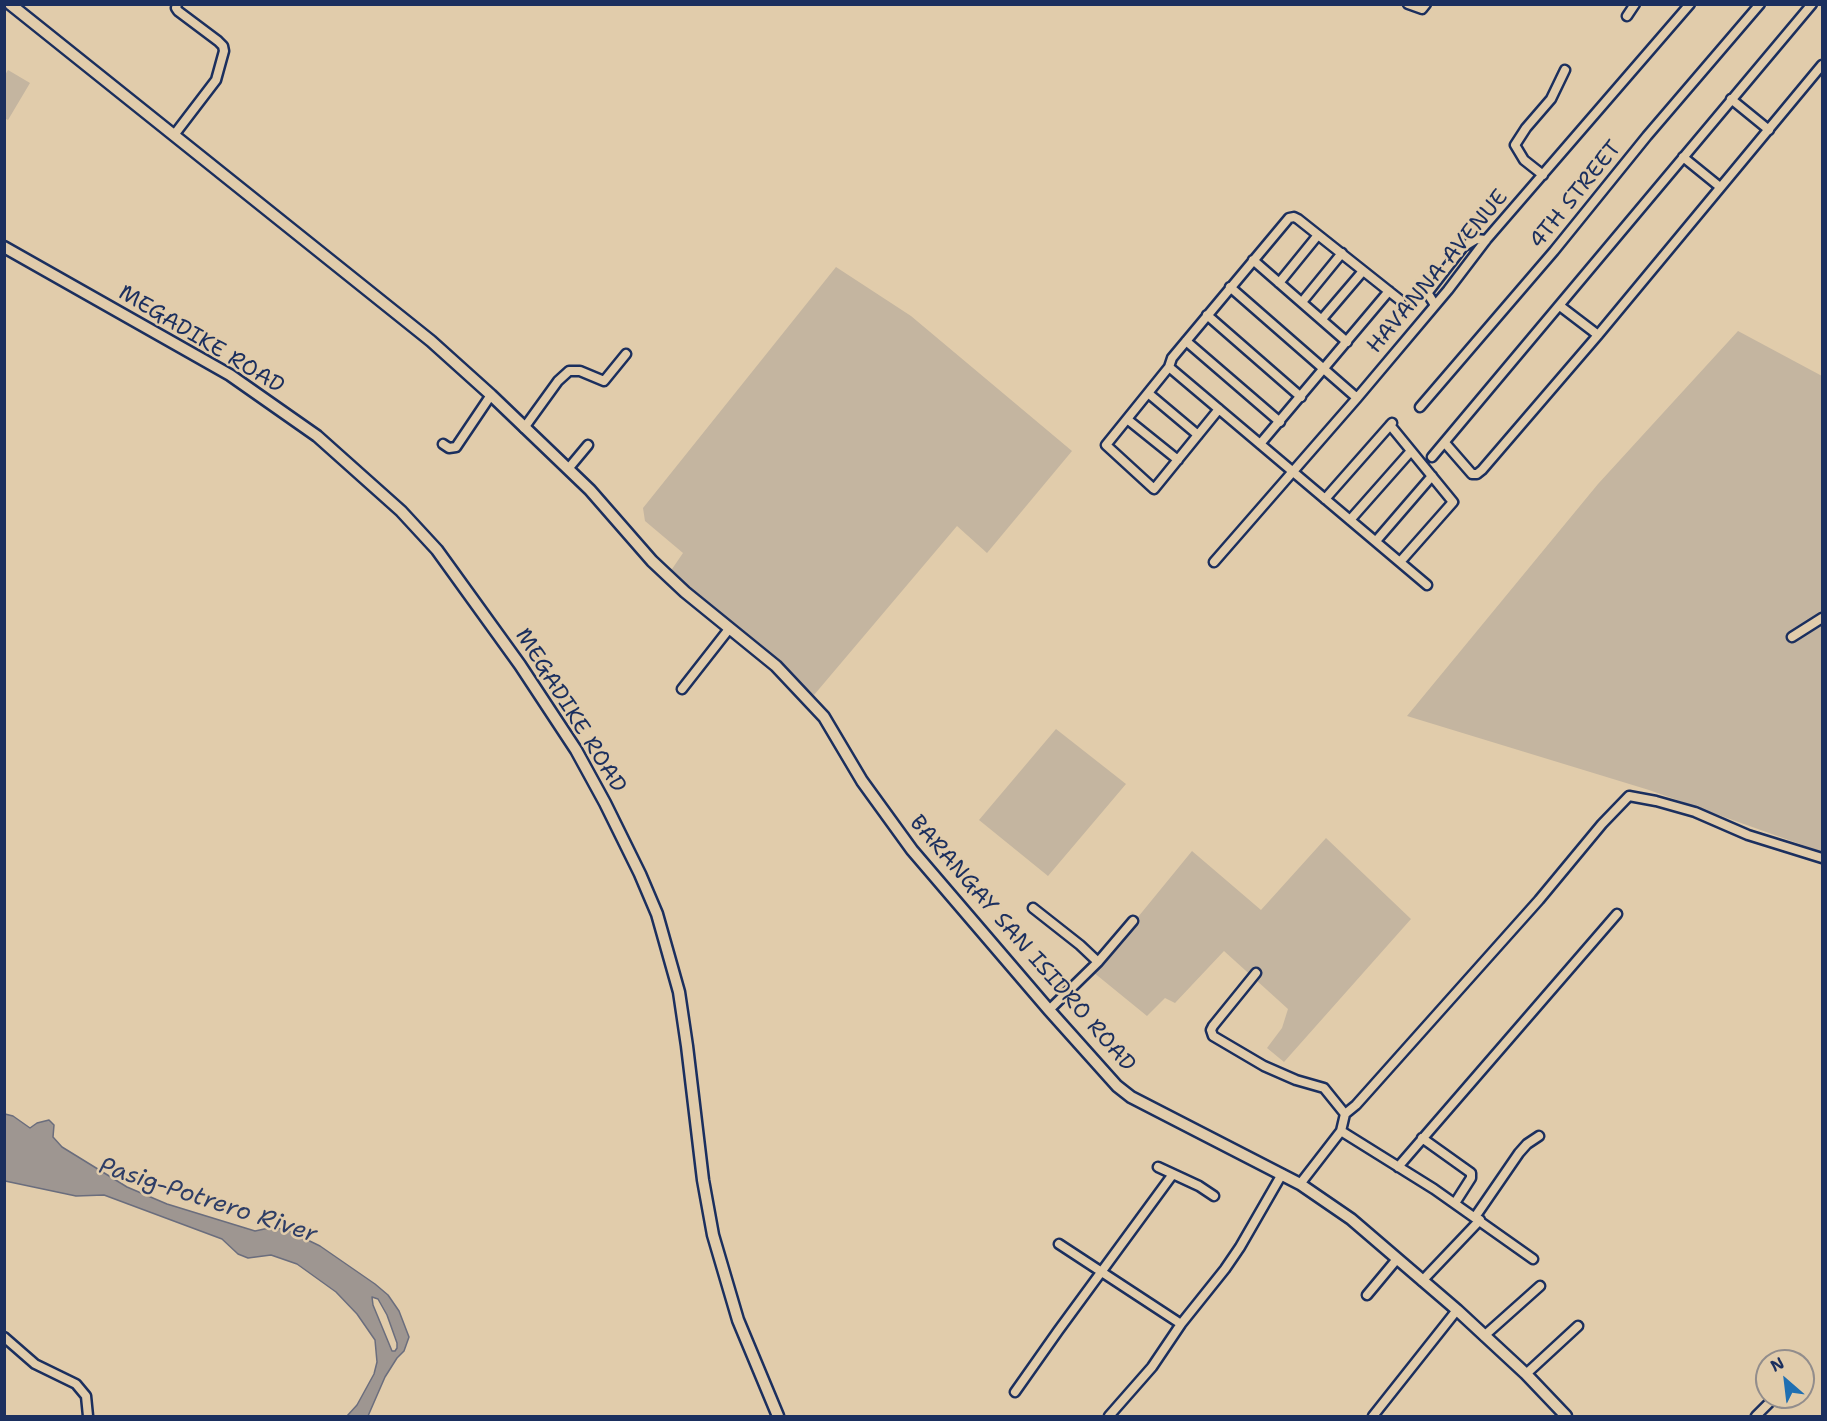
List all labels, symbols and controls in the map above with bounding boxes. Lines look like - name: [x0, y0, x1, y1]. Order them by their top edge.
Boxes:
- street label: 4TH STREET: [1524, 136, 1628, 254]
- street label: HAVANNA AVENUE: [1362, 185, 1514, 359]
- street label: MEGADIKE ROAD: [113, 280, 289, 400]
- street label: MEGADIKE ROAD: [509, 624, 631, 798]
- street label: BARANGAY SAN ISIDRO ROAD: [903, 810, 1141, 1078]
- water label: Pasig-Potrero River: [95, 1152, 321, 1250]
- north arrow: [1755, 1349, 1815, 1409]
- text: N: [1767, 1352, 1788, 1377]

